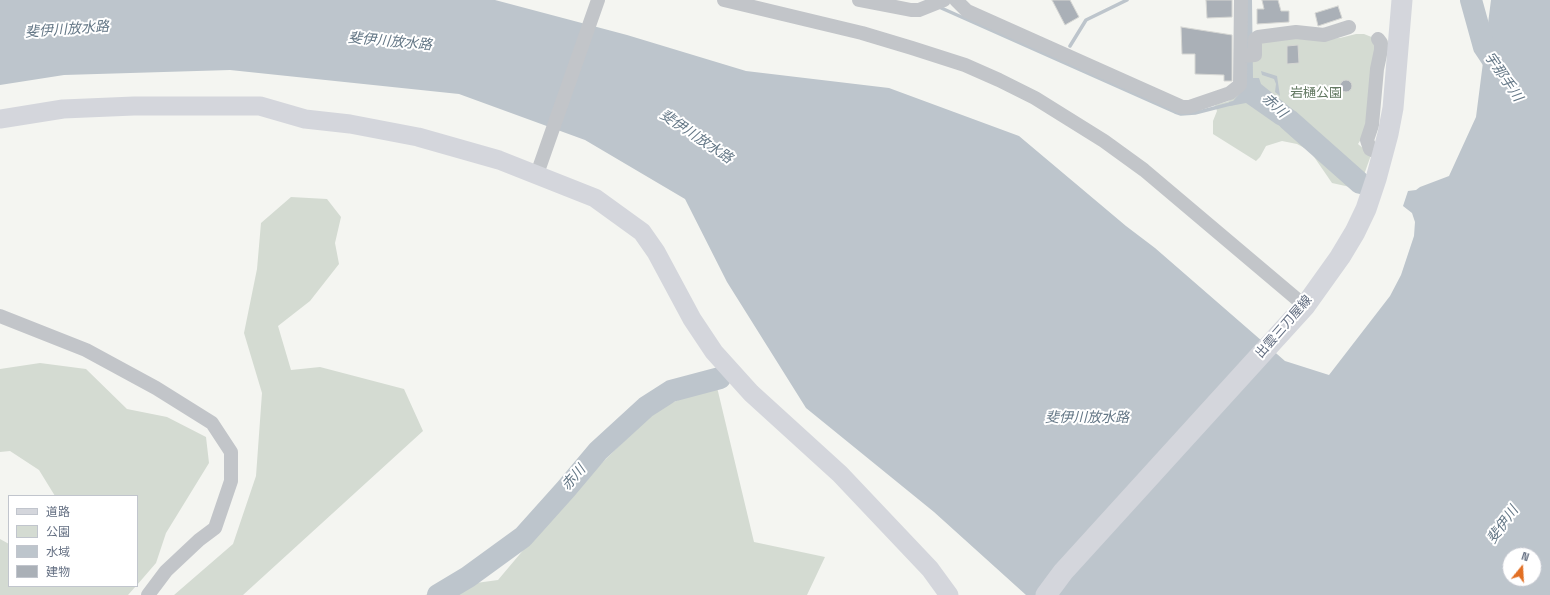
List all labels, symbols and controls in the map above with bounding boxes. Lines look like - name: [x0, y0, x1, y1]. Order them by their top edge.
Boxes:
- water label: 斐伊川放水路: [25, 19, 109, 41]
- water label: 斐伊川放水路: [347, 30, 433, 54]
- water label: 宇那手川: [1480, 49, 1526, 105]
- park label: 岩樋公園: [1290, 85, 1342, 101]
- water label: 赤川: [1258, 90, 1290, 122]
- water label: 斐伊川放水路: [656, 107, 736, 167]
- street label: 出雲三刀屋線: [1253, 292, 1315, 362]
- water label: 斐伊川放水路: [1045, 410, 1129, 426]
- water label: 赤川: [558, 462, 590, 494]
- legend: [8, 495, 138, 587]
- water label: 斐伊川: [1484, 503, 1522, 547]
- text: 道路: [46, 504, 70, 520]
- text: 公園: [46, 524, 70, 540]
- text: 水域: [46, 544, 70, 560]
- north arrow: [1502, 547, 1542, 587]
- text: N: [1520, 549, 1531, 564]
- text: 建物: [46, 564, 70, 580]

